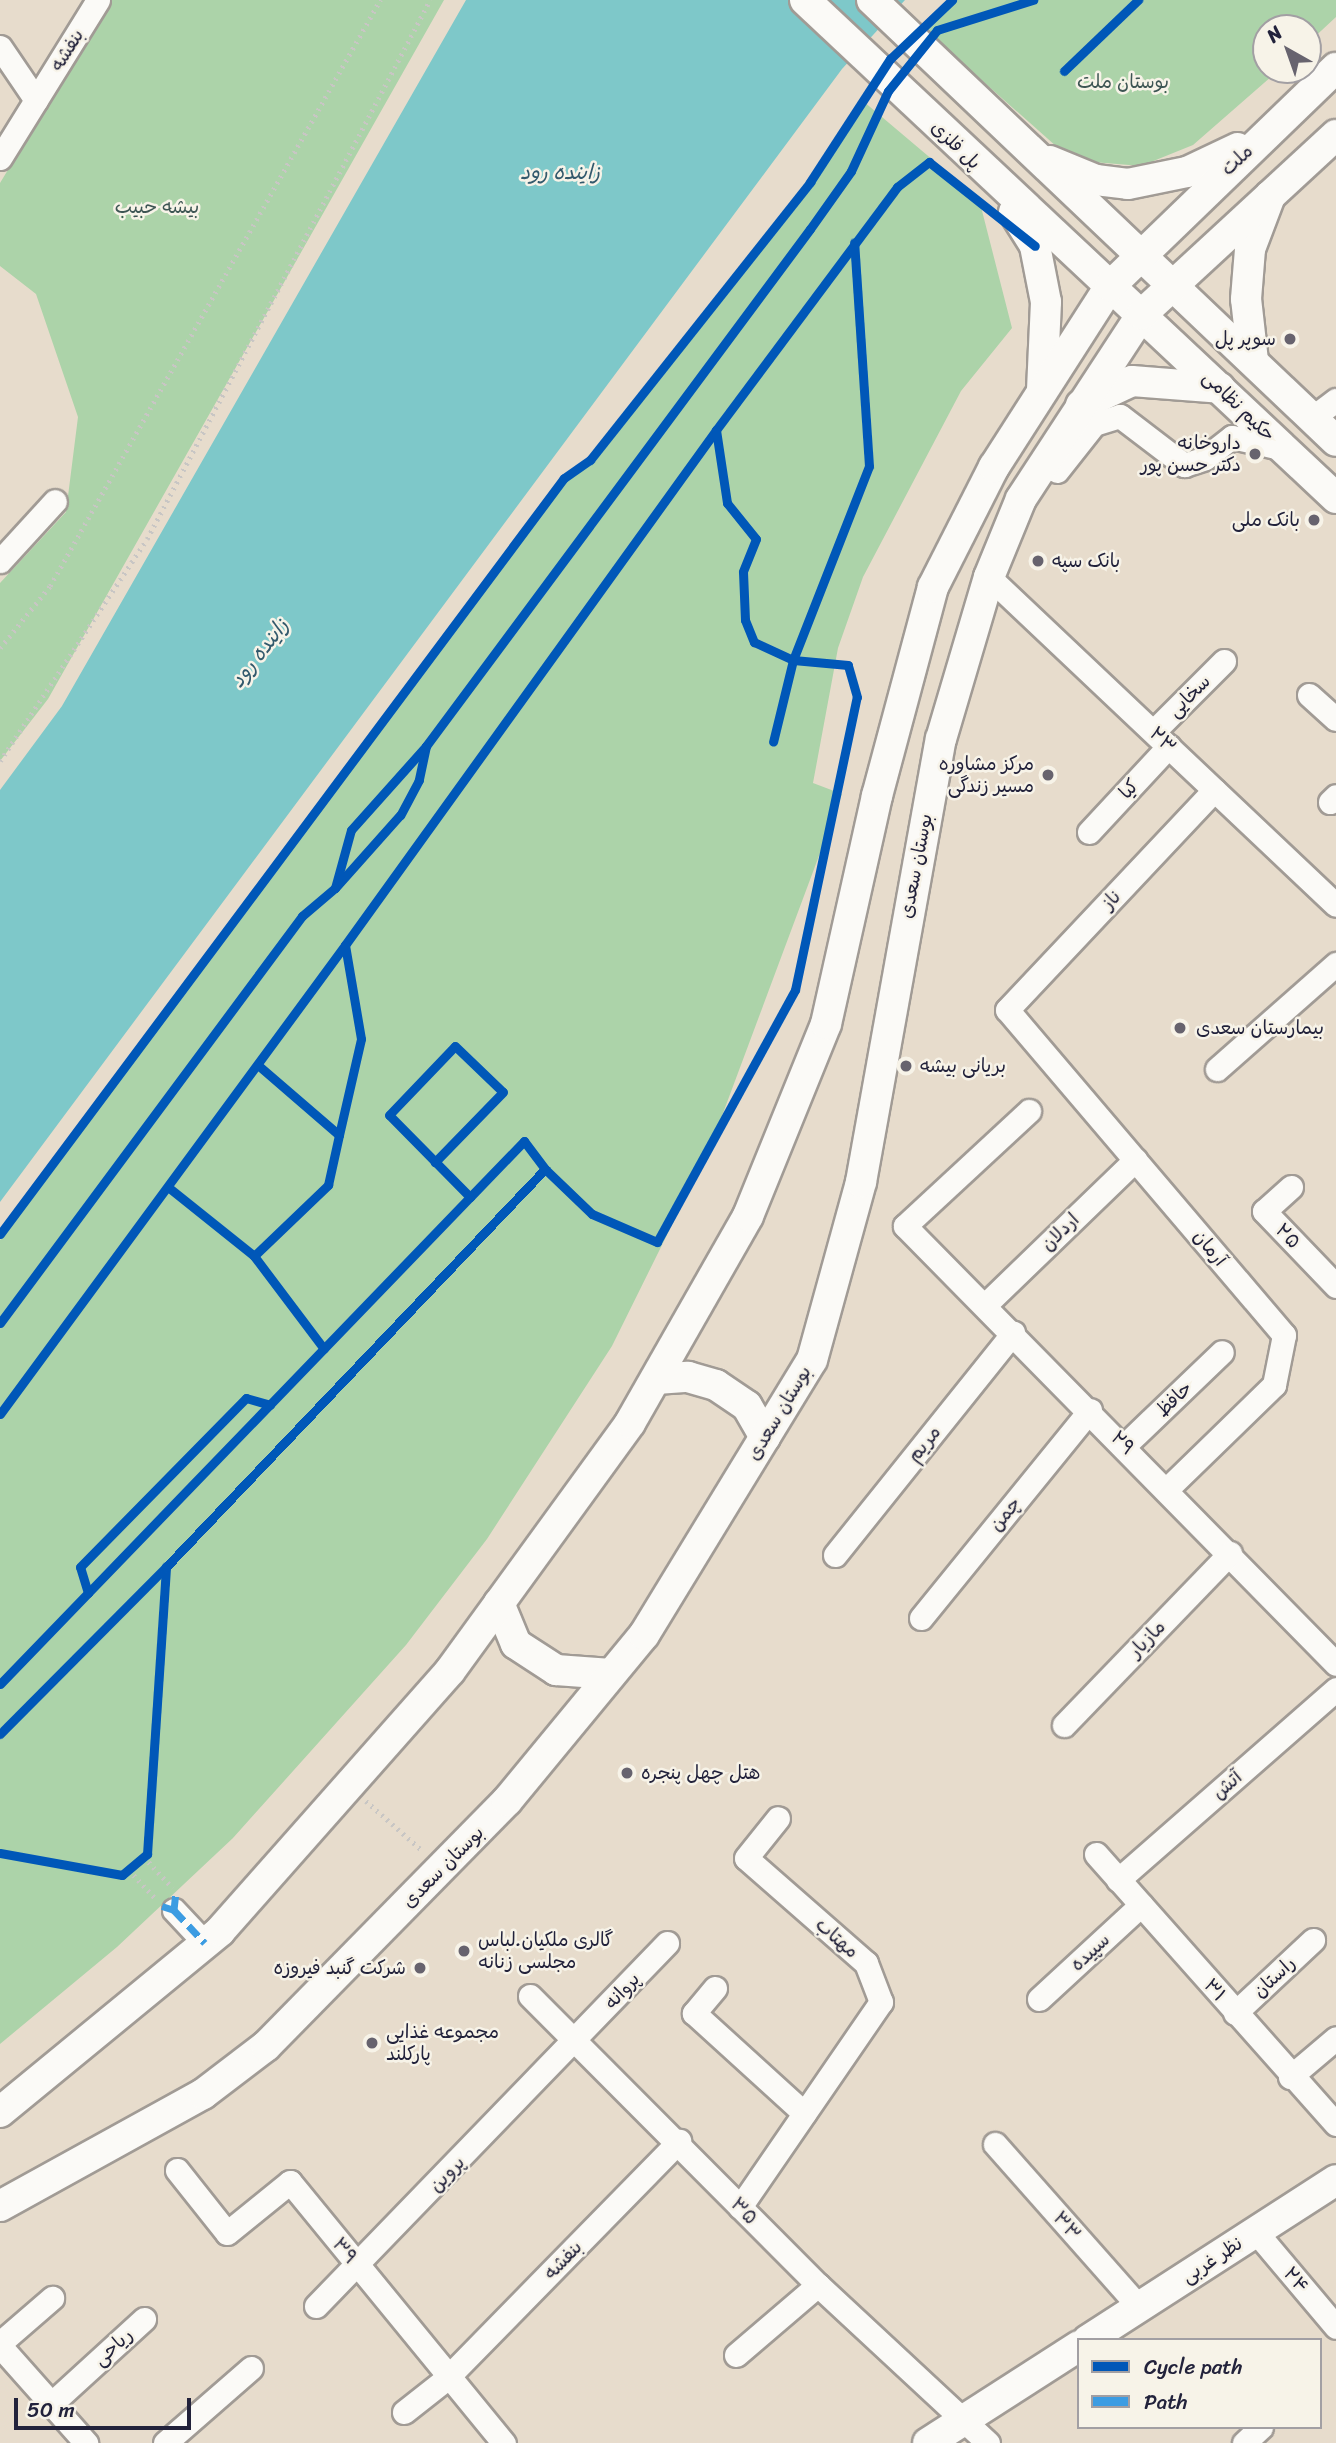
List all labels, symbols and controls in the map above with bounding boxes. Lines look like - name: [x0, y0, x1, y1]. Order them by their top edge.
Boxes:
- north arrow: [1252, 14, 1322, 84]
- text: N: [1259, 17, 1290, 51]
- street label: بنفشه: [45, 25, 89, 75]
- park label: بوستان ملت: [1077, 71, 1169, 93]
- street label: پل فلزی: [926, 116, 986, 174]
- street label: ملت: [1216, 140, 1258, 180]
- water label: زاینده رود: [520, 159, 600, 185]
- park label: بیشه حبیب: [115, 196, 199, 218]
- place label: سوپر پل: [1215, 328, 1276, 350]
- marker: سوپر پل: [1282, 331, 1298, 347]
- street label: حکیم نظامی: [1198, 366, 1280, 446]
- place label: داروخانه دکتر حسن پور: [1141, 432, 1241, 476]
- marker: داروخانه دکتر حسن پور: [1247, 446, 1263, 462]
- place label: بانک ملی: [1232, 509, 1300, 531]
- marker: بانک ملی: [1306, 512, 1322, 528]
- place label: بانک سپه: [1052, 550, 1120, 572]
- marker: بانک سپه: [1030, 553, 1046, 569]
- water label: زاینده رود: [224, 614, 294, 692]
- street label: سخایی: [1163, 670, 1215, 722]
- street label: ۲۳: [1145, 722, 1181, 758]
- place label: مرکز مشاوره مسیر زندگی: [939, 753, 1034, 797]
- marker: مرکز مشاوره مسیر زندگی: [1040, 767, 1056, 783]
- street label: کیا: [1114, 774, 1144, 804]
- street label: بوستان سعدی: [895, 812, 937, 920]
- street label: ناز: [1097, 886, 1125, 914]
- place label: بیمارستان سعدی: [1196, 1017, 1324, 1039]
- marker: بیمارستان سعدی: [1170, 1018, 1190, 1038]
- place label: بریانی بیشه: [920, 1055, 1006, 1077]
- marker: بریانی بیشه: [898, 1058, 914, 1074]
- street label: اردلان: [1036, 1208, 1084, 1256]
- street label: ۲۵: [1271, 1219, 1305, 1253]
- street label: آرمان: [1188, 1225, 1232, 1271]
- street label: بوستان سعدی: [742, 1362, 816, 1464]
- street label: حافظ: [1151, 1376, 1197, 1422]
- street label: مریم: [902, 1421, 946, 1467]
- street label: ۲۹: [1106, 1426, 1140, 1460]
- street label: چمن: [984, 1492, 1026, 1536]
- street label: مازیار: [1124, 1616, 1170, 1662]
- place label: هتل چهل پنجره: [641, 1762, 761, 1784]
- marker: هتل چهل پنجره: [619, 1765, 635, 1781]
- street label: آتش: [1207, 1766, 1247, 1804]
- street label: بوستان سعدی: [397, 1821, 489, 1913]
- street label: مهتاب: [811, 1913, 863, 1963]
- street label: سپیده: [1066, 1928, 1114, 1976]
- place label: گالری ملکیان.لباس مجلسی زنانه: [478, 1929, 613, 1973]
- marker: گالری ملکیان.لباس مجلسی زنانه: [456, 1943, 472, 1959]
- street label: راستان: [1248, 1952, 1300, 2002]
- place label: شرکت گنبد فیروزه: [274, 1957, 406, 1979]
- marker: شرکت گنبد فیروزه: [412, 1960, 428, 1976]
- street label: پروانه: [599, 1968, 645, 2014]
- street label: ۳۱: [1199, 1974, 1231, 2006]
- place label: مجموعه غذایی پارکلند: [386, 2021, 499, 2065]
- marker: مجموعه غذایی پارکلند: [364, 2035, 380, 2051]
- street label: پروین: [424, 2151, 470, 2197]
- street label: ۳۵: [726, 2193, 762, 2229]
- street label: ۳۳: [1048, 2207, 1086, 2245]
- street label: نظر غربی: [1177, 2232, 1247, 2288]
- street label: ۳۹: [327, 2233, 363, 2269]
- street label: بنفشه: [539, 2236, 587, 2284]
- street label: ۲۴: [1279, 2262, 1313, 2298]
- street label: ریاحی: [89, 2323, 137, 2371]
- legend: [1077, 2338, 1322, 2429]
- text: Cycle path: [1144, 2348, 1243, 2386]
- text: Path: [1144, 2383, 1187, 2421]
- scale bar: [18, 2384, 194, 2428]
- text: 50 m: [27, 2391, 75, 2429]

